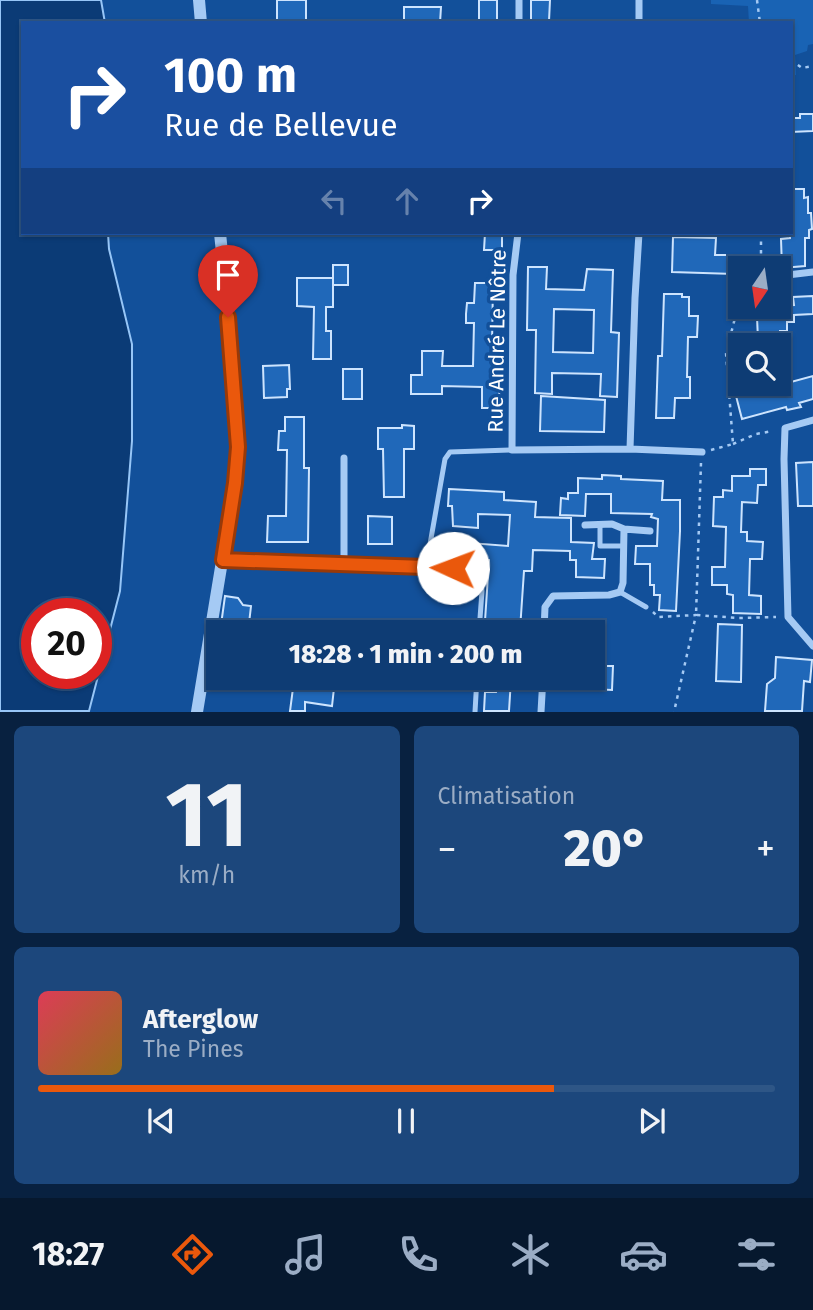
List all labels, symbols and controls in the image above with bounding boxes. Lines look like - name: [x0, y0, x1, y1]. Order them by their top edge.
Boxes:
- text: 100 m: [164, 46, 297, 105]
- icon: right: [49, 49, 140, 140]
- text: Rue de Bellevue: [164, 106, 398, 144]
- icon: left: [315, 182, 353, 220]
- icon: ahead: [388, 182, 426, 220]
- icon: right: [461, 182, 499, 220]
- pin: [198, 245, 258, 317]
- street label: Rue André Le Nôtre: [482, 249, 512, 433]
- icon: arrive: [209, 256, 247, 294]
- north arrow: [728, 256, 791, 318]
- map controls: [728, 256, 791, 396]
- button: search: [728, 333, 791, 396]
- position arrow: [416, 531, 490, 605]
- speed limit sign: 20: [21, 598, 112, 689]
- text: 18:28 · 1 min · 200 m: [289, 639, 522, 670]
- text: 11: [165, 761, 248, 870]
- text: Climatisation: [438, 782, 575, 810]
- text: 20°: [564, 817, 649, 880]
- text: −: [438, 826, 457, 872]
- text: +: [756, 826, 775, 872]
- text: km/h: [178, 861, 235, 889]
- text: Afterglow: [143, 1004, 258, 1035]
- text: The Pines: [143, 1035, 244, 1063]
- icon: previous: [142, 1102, 180, 1140]
- icon: pause: [387, 1102, 425, 1140]
- icon: next: [633, 1102, 671, 1140]
- icon: directions: [168, 1230, 217, 1279]
- icon: music: [281, 1230, 330, 1279]
- icon: phone: [394, 1230, 443, 1279]
- icon: climate: [506, 1230, 555, 1279]
- icon: car: [619, 1230, 668, 1279]
- icon: filters: [732, 1230, 781, 1279]
- text: 18:27: [32, 1235, 104, 1273]

